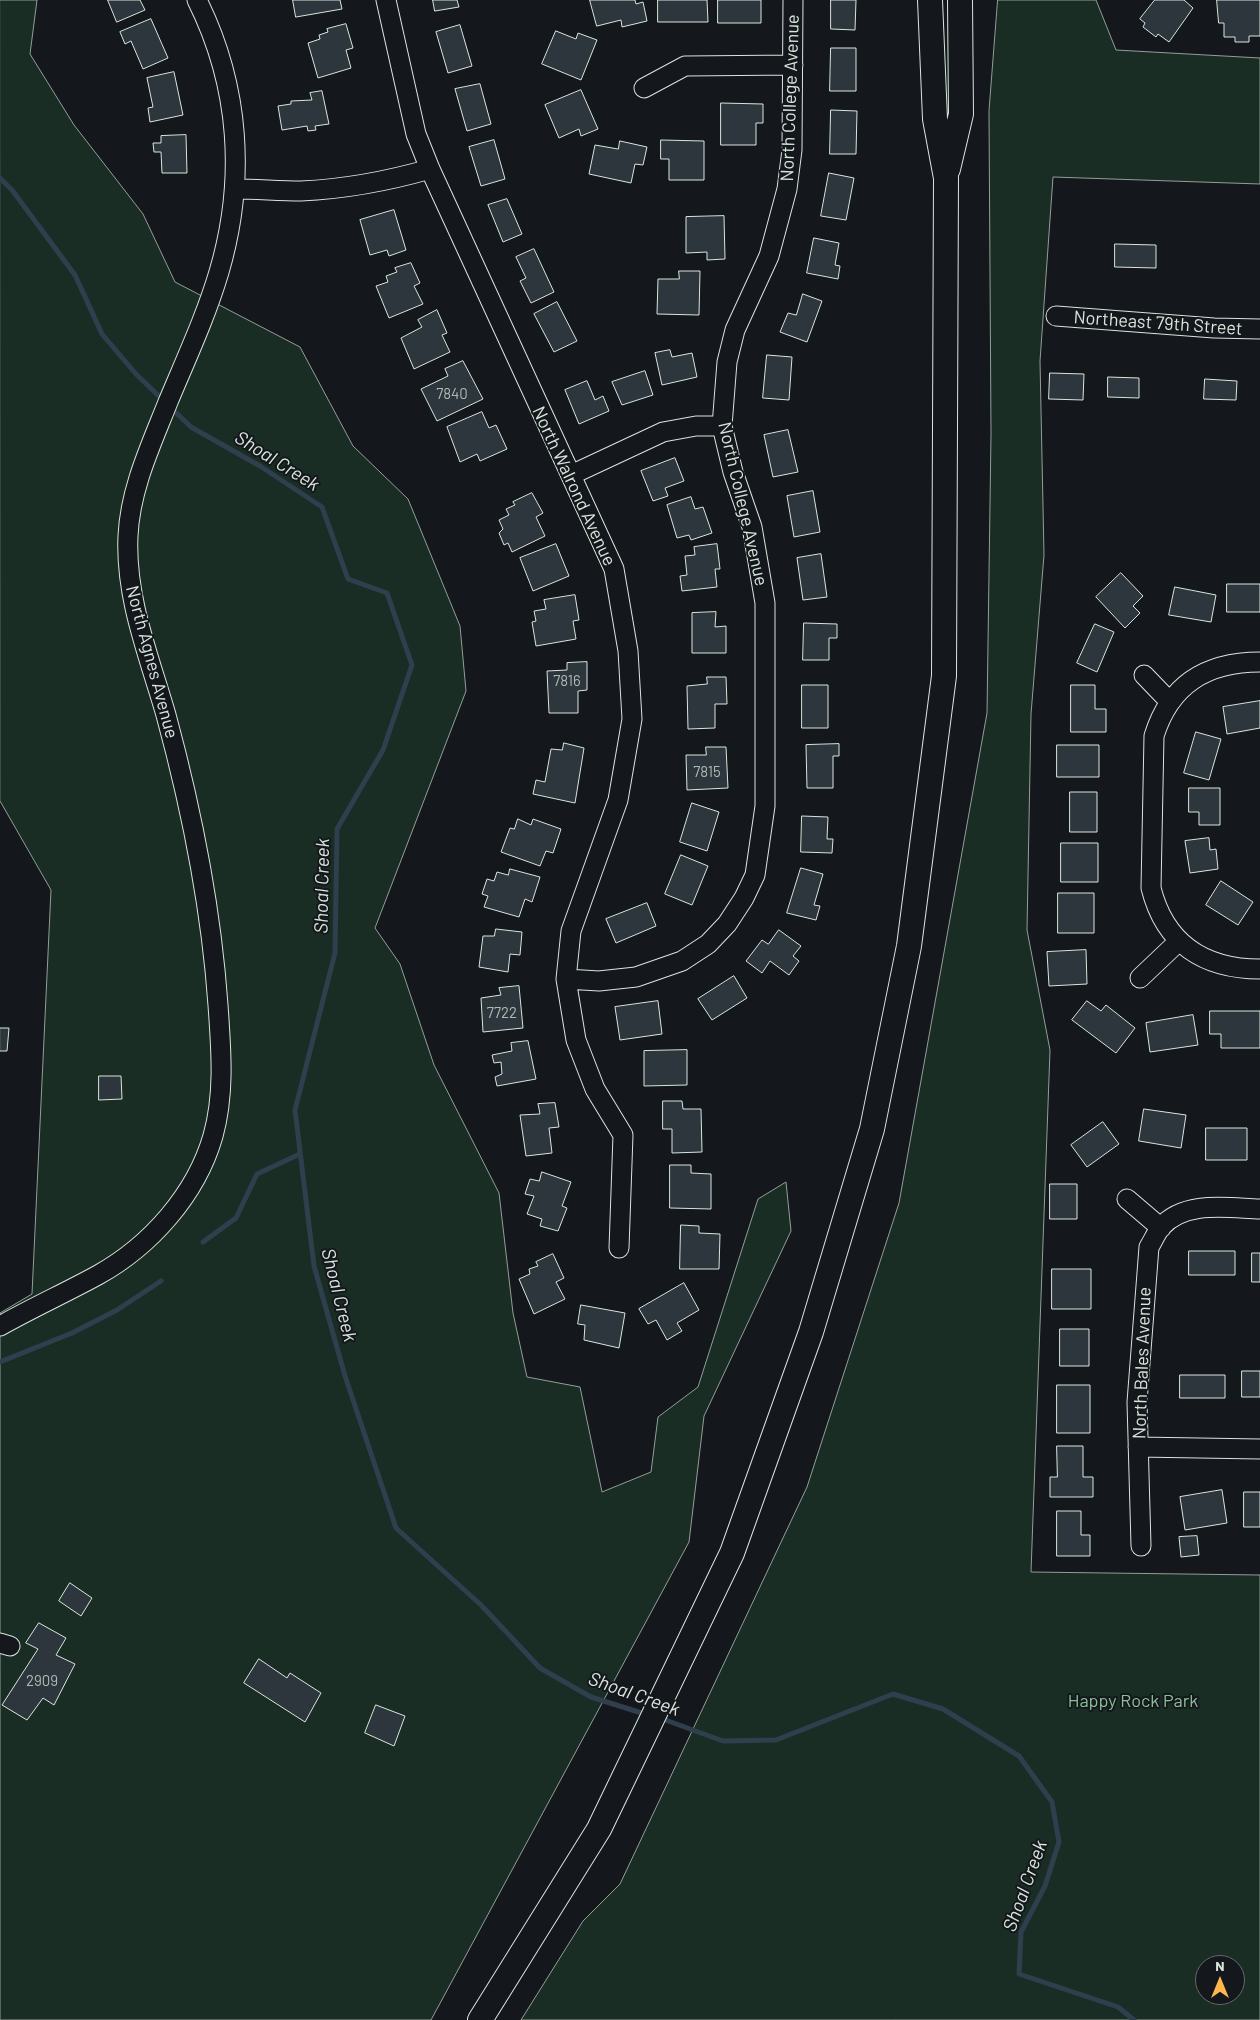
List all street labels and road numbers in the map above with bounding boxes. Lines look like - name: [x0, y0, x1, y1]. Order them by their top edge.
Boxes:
- street label: North College Avenue: [776, 14, 804, 182]
- street label: Northeast 79th Street: [1073, 306, 1243, 340]
- street label: North Walrond Avenue: [528, 403, 620, 569]
- street label: North College Avenue: [714, 420, 772, 588]
- street label: North Agnes Avenue: [121, 583, 183, 741]
- street label: North Bales Avenue: [1129, 1287, 1155, 1439]

